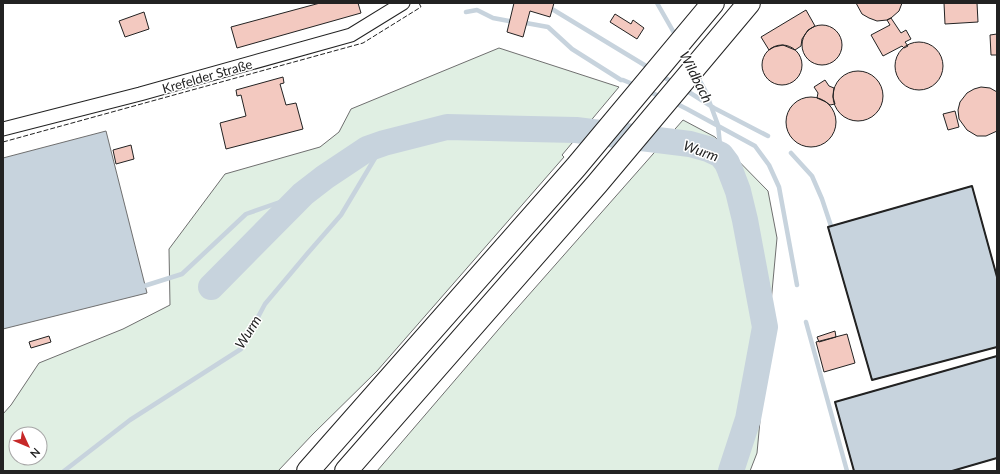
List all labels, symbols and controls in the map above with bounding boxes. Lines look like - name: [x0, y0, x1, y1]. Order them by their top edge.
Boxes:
- water label: Wildbach: [676, 48, 717, 105]
- street label: Krefelder Straße: [160, 55, 254, 97]
- water label: Wurm: [681, 136, 721, 165]
- water label: Wurm: [231, 312, 264, 352]
- north arrow: [8, 426, 48, 466]
- text: N: [28, 446, 43, 461]

